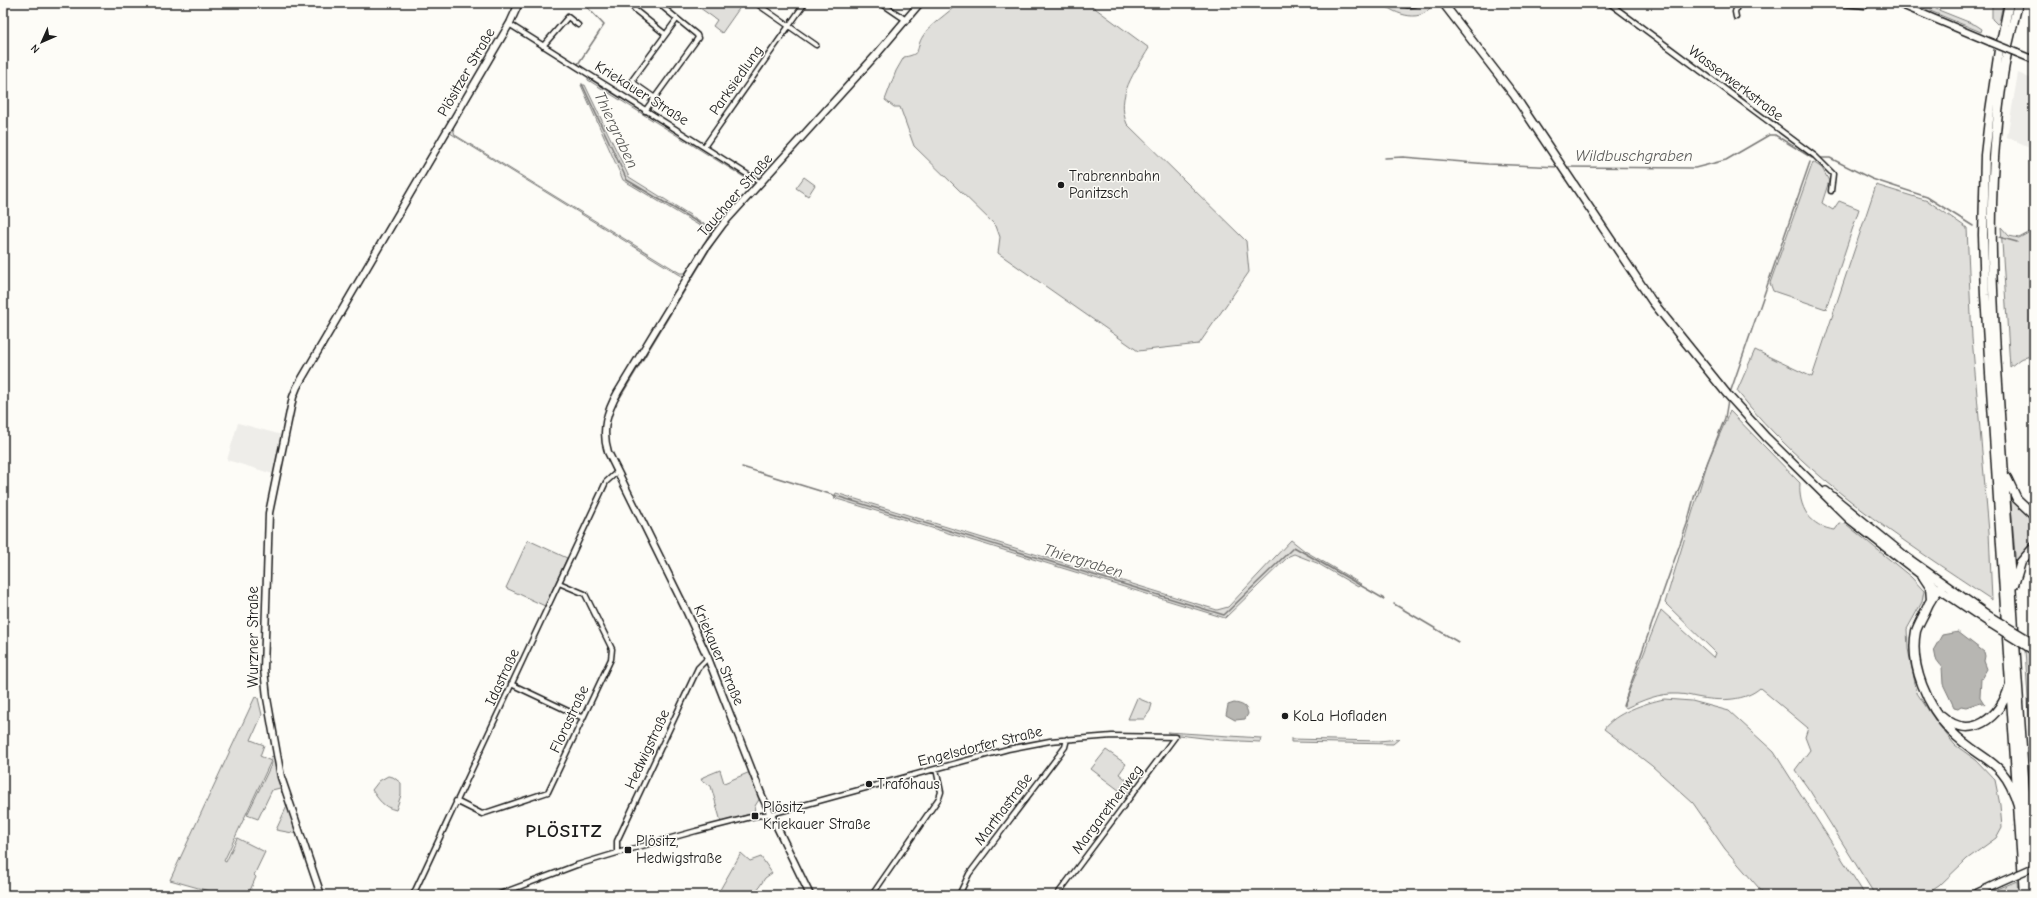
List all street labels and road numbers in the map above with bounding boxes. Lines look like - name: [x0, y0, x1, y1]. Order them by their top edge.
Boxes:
- street label: Plösitzer Straße: [433, 24, 499, 120]
- street label: Wasserwerkstraße: [1685, 41, 1787, 125]
- street label: Parksiedlung: [705, 42, 767, 118]
- street label: Kriekauer Straße: [592, 57, 693, 129]
- street label: Tauchaer Straße: [694, 149, 776, 240]
- street label: Wurzner Straße: [244, 586, 262, 688]
- street label: Kriekauer Straße: [690, 602, 748, 708]
- street label: Idastraße: [481, 645, 523, 708]
- street label: Florastraße: [545, 682, 593, 756]
- street label: Hedwigstraße: [621, 706, 674, 792]
- street label: Engelsdorfer Straße: [916, 722, 1045, 770]
- street label: Margarethenweg: [1068, 761, 1146, 857]
- street label: Marthastraße: [970, 769, 1036, 849]

